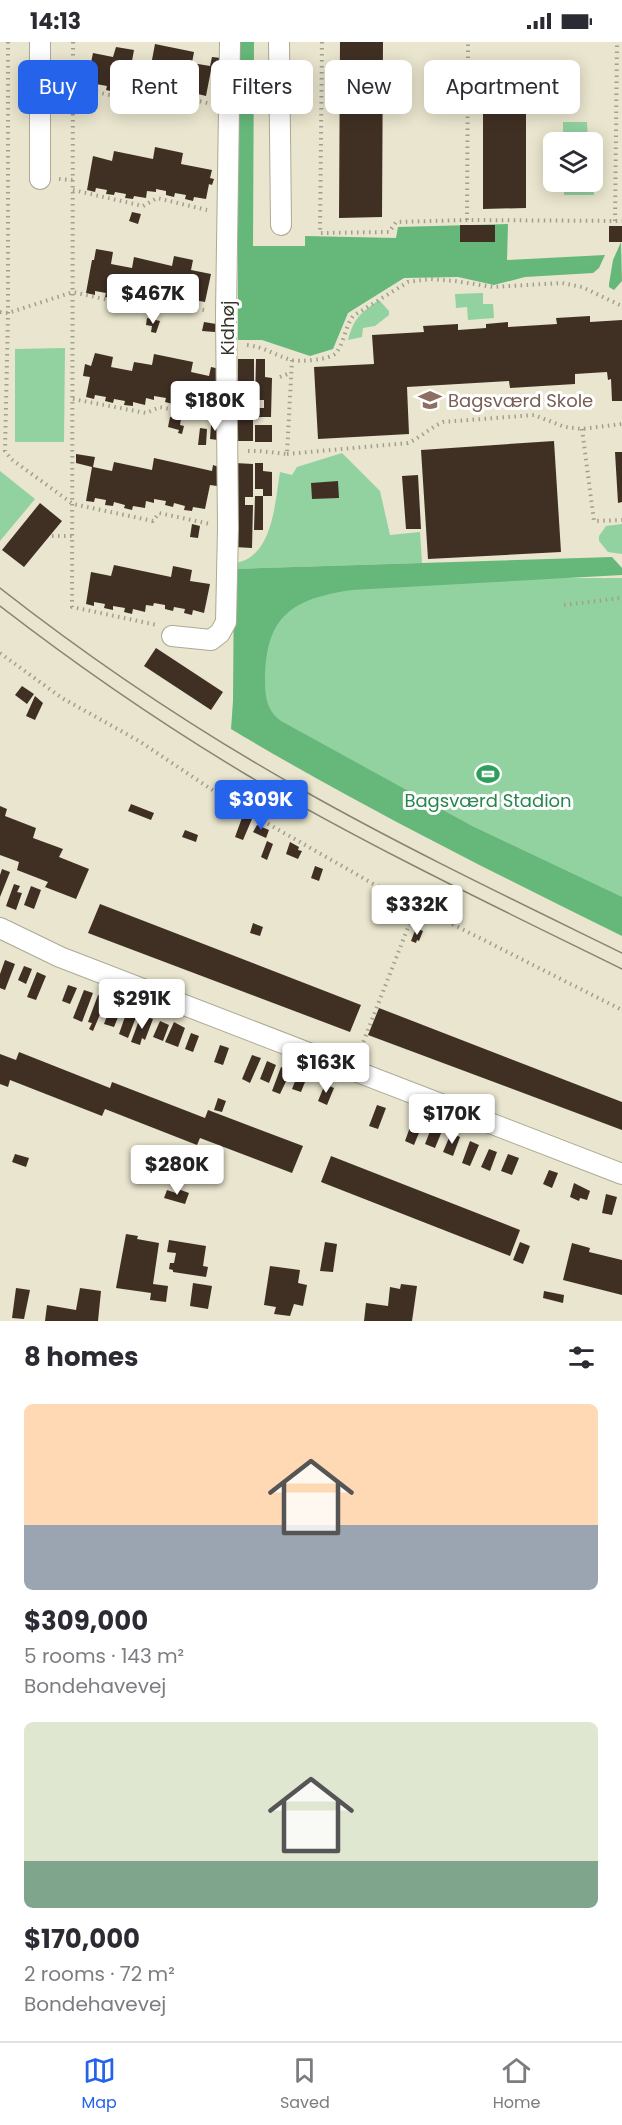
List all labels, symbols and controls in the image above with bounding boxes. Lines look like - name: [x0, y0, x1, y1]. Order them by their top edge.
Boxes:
- text: 14:13: [30, 6, 81, 37]
- chip: Buy: [18, 60, 98, 114]
- chip: Rent: [110, 60, 199, 114]
- chip: Filters: [211, 60, 313, 114]
- chip: New: [325, 60, 412, 114]
- chip: Apartment: [424, 60, 580, 114]
- map controls: [543, 132, 603, 192]
- button: layers: [543, 132, 603, 192]
- pin: $467K: [111, 274, 195, 325]
- text: $467K: [121, 279, 185, 307]
- street label: Kidhøj: [215, 301, 240, 355]
- pin: $180K: [173, 381, 257, 432]
- text: $180K: [185, 386, 245, 414]
- school or university icon: Bagsværd Skole: [417, 387, 443, 413]
- place label: Bagsværd Skole: [448, 388, 593, 413]
- sports icon: Bagsværd Stadion: [475, 761, 501, 787]
- pin: $309K: [219, 780, 303, 831]
- text: $309K: [229, 785, 293, 813]
- place label: Bagsværd Stadion: [404, 788, 572, 813]
- pin: $332K: [375, 885, 459, 936]
- text: $332K: [386, 890, 448, 918]
- pin: $291K: [100, 979, 184, 1030]
- text: $291K: [113, 984, 171, 1012]
- pin: $163K: [284, 1043, 368, 1094]
- text: $163K: [296, 1048, 356, 1076]
- pin: $170K: [410, 1094, 494, 1145]
- text: $170K: [423, 1099, 481, 1127]
- pin: $280K: [135, 1145, 219, 1196]
- text: $280K: [145, 1150, 209, 1178]
- text: 8 homes: [24, 1339, 139, 1375]
- icon: filters: [565, 1341, 598, 1374]
- icon: home: [257, 1443, 365, 1551]
- text: $309,000: [24, 1603, 148, 1639]
- text: 5 rooms · 143 m²: [24, 1642, 184, 1670]
- text: Bondehavevej: [24, 1672, 166, 1700]
- icon: home: [257, 1761, 365, 1869]
- text: $170,000: [24, 1921, 140, 1957]
- text: 2 rooms · 72 m²: [24, 1960, 175, 1988]
- text: Bondehavevej: [24, 1990, 166, 2018]
- tab: Map: [81, 2054, 117, 2115]
- tab: Saved: [280, 2054, 330, 2115]
- tab: Home: [493, 2054, 540, 2115]

